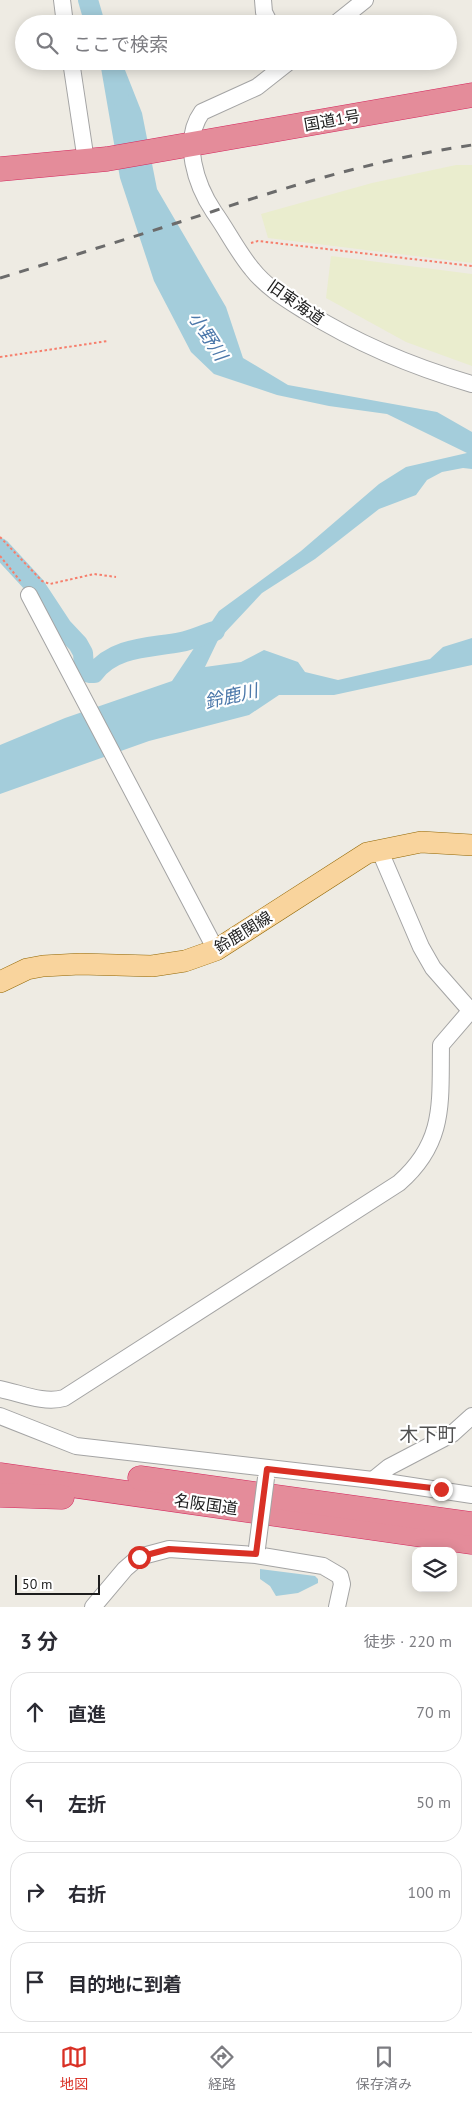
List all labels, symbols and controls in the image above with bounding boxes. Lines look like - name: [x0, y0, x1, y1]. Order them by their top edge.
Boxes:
- search box: [15, 15, 457, 70]
- icon: search: [33, 29, 61, 57]
- text: ここで検索: [73, 32, 168, 56]
- street label: 国道1号: [302, 105, 362, 135]
- street label: 旧東海道: [264, 275, 328, 329]
- water label: 小野川: [184, 307, 233, 367]
- water label: 鈴鹿川: [202, 678, 262, 713]
- street label: 鈴鹿関線: [211, 907, 275, 957]
- district label: 木下町: [399, 1422, 457, 1446]
- route end: [430, 1478, 453, 1501]
- street label: 名阪国道: [173, 1490, 239, 1518]
- route start: [128, 1546, 151, 1569]
- map controls: [412, 1547, 457, 1592]
- button: layers: [412, 1547, 457, 1592]
- scale bar: [15, 1572, 100, 1595]
- text: 50 m: [22, 1575, 52, 1593]
- text: 3 分: [20, 1628, 58, 1655]
- text: 徒歩 · 220 m: [364, 1631, 452, 1651]
- icon: ahead: [21, 1698, 49, 1726]
- text: 直進: [68, 1702, 106, 1726]
- text: 70 m: [416, 1702, 451, 1722]
- icon: left: [21, 1788, 49, 1816]
- text: 左折: [68, 1792, 106, 1816]
- text: 50 m: [416, 1792, 451, 1812]
- icon: right: [21, 1878, 49, 1906]
- text: 右折: [68, 1882, 106, 1906]
- text: 100 m: [408, 1882, 451, 1902]
- icon: arrive: [21, 1968, 49, 1996]
- text: 目的地に到着: [68, 1972, 182, 1996]
- tab: 地図: [60, 2043, 88, 2093]
- tab: 経路: [208, 2043, 236, 2093]
- tab: 保存済み: [356, 2043, 412, 2093]

